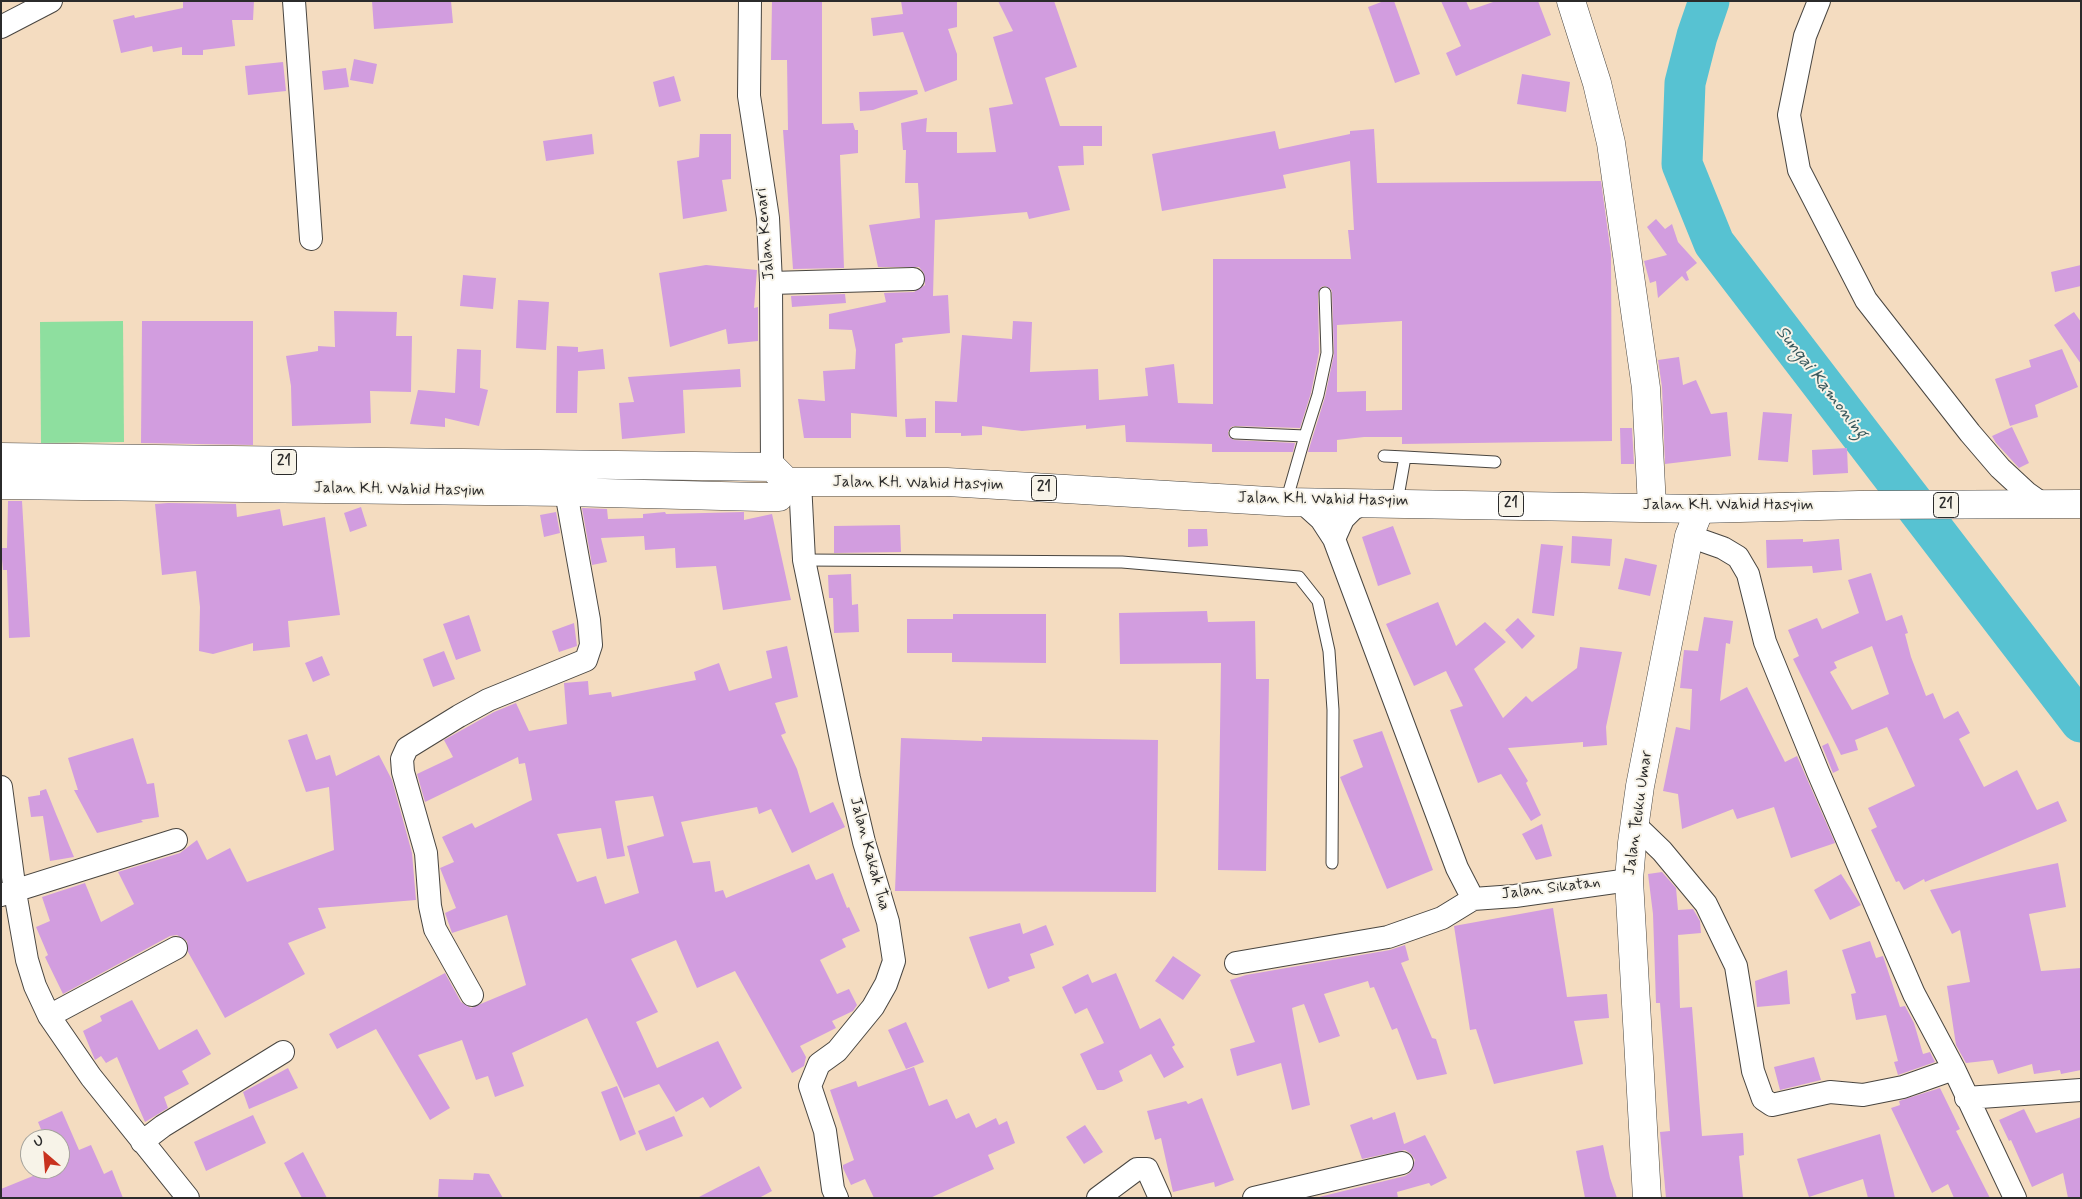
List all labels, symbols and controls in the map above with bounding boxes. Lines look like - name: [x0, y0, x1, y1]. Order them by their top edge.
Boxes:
- street label: Jalan Kenari: [752, 187, 780, 281]
- water label: Sungai Kamoning: [1770, 322, 1872, 444]
- road number: 21: [272, 450, 296, 474]
- street label: Jalan KH. Wahid Hasyim: [832, 473, 1004, 495]
- road number: 21: [1032, 476, 1056, 500]
- street label: Jalan KH. Wahid Hasyim: [313, 479, 485, 501]
- street label: Jalan KH. Wahid Hasyim: [1237, 489, 1409, 511]
- road number: 21: [1498, 492, 1524, 516]
- road number: 21: [1934, 492, 1958, 518]
- street label: Jalan KH. Wahid Hasyim: [1643, 496, 1813, 516]
- street label: Jalan Teuku Umar: [1621, 749, 1657, 877]
- street label: Jalan Kakak Tua: [845, 795, 893, 913]
- street label: Jalan Sikatan: [1500, 873, 1602, 905]
- north arrow: [20, 1129, 70, 1179]
- text: U: [30, 1131, 47, 1152]

